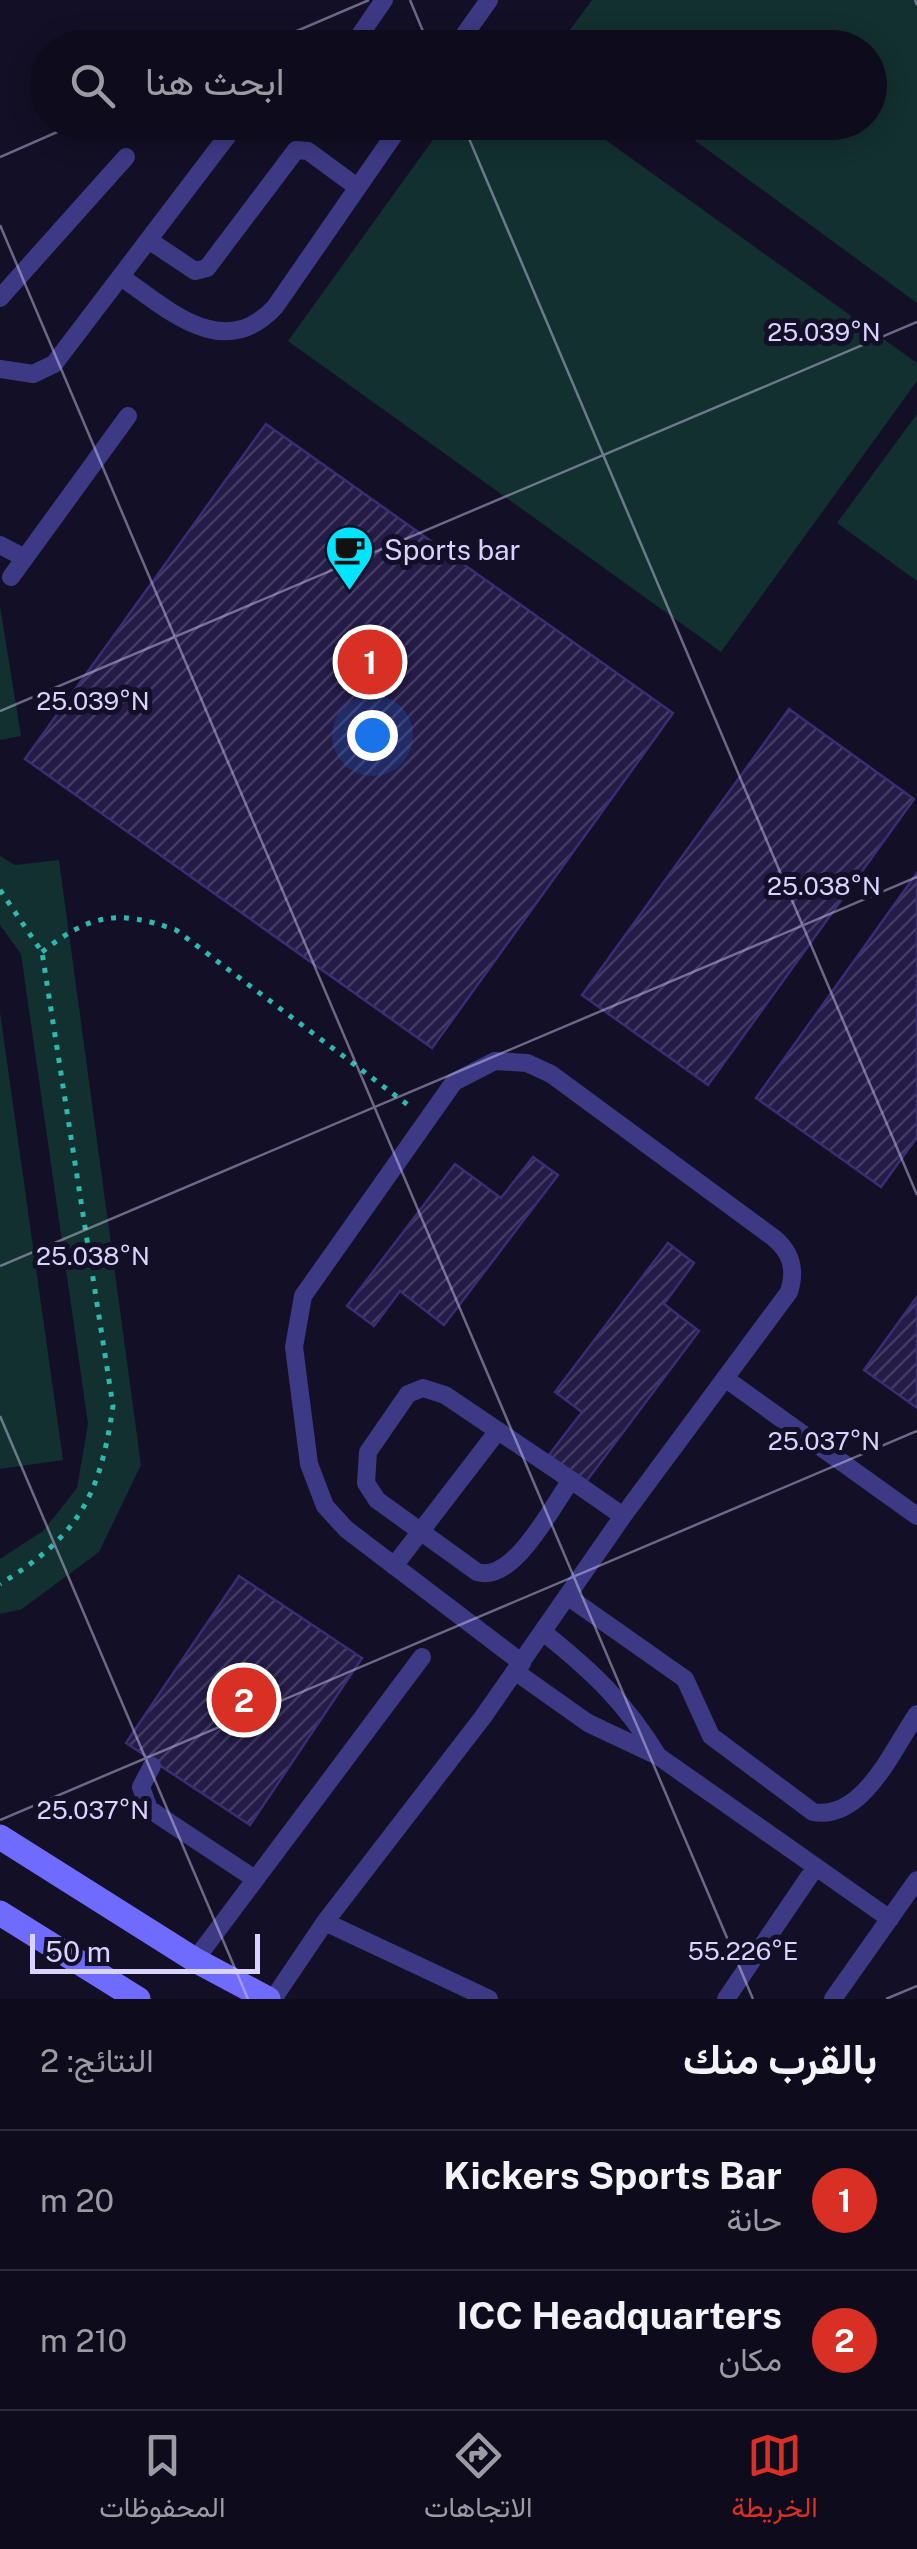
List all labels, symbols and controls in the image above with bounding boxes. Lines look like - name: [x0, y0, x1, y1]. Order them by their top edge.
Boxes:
- search box: [30, 30, 887, 140]
- icon: search: [65, 58, 120, 113]
- text: ابحث هنا: [145, 59, 285, 104]
- text: 25.039°N: [767, 317, 881, 347]
- cafe icon: Sports bar: [323, 524, 375, 592]
- place label: Sports bar: [384, 533, 520, 566]
- pin: 1: [338, 624, 402, 700]
- text: 25.039°N: [36, 686, 150, 716]
- your location: [347, 710, 398, 761]
- text: 25.038°N: [767, 871, 881, 901]
- text: 25.038°N: [36, 1241, 150, 1271]
- text: 25.037°N: [768, 1426, 880, 1456]
- pin: 2: [212, 1662, 276, 1738]
- text: 25.037°N: [37, 1795, 149, 1825]
- scale bar: [30, 1929, 260, 1974]
- text: 50 m: [45, 1935, 111, 1968]
- text: 55.226°E: [688, 1936, 798, 1966]
- text: بالقرب منك: [683, 2034, 877, 2083]
- text: النتائج: 2: [40, 2042, 154, 2079]
- text: Kickers Sports Bar: [443, 2153, 782, 2198]
- text: 20 m: [40, 2182, 114, 2219]
- text: 1: [838, 2182, 851, 2219]
- text: حانة: [726, 2201, 782, 2238]
- text: ICC Headquarters: [457, 2293, 782, 2338]
- text: 210 m: [40, 2322, 127, 2359]
- text: 2: [834, 2322, 855, 2359]
- text: مكان: [719, 2341, 782, 2378]
- tab: المحفوظات: [99, 2428, 225, 2532]
- tab: الاتجاهات: [424, 2428, 533, 2532]
- tab: الخريطة: [731, 2428, 818, 2532]

